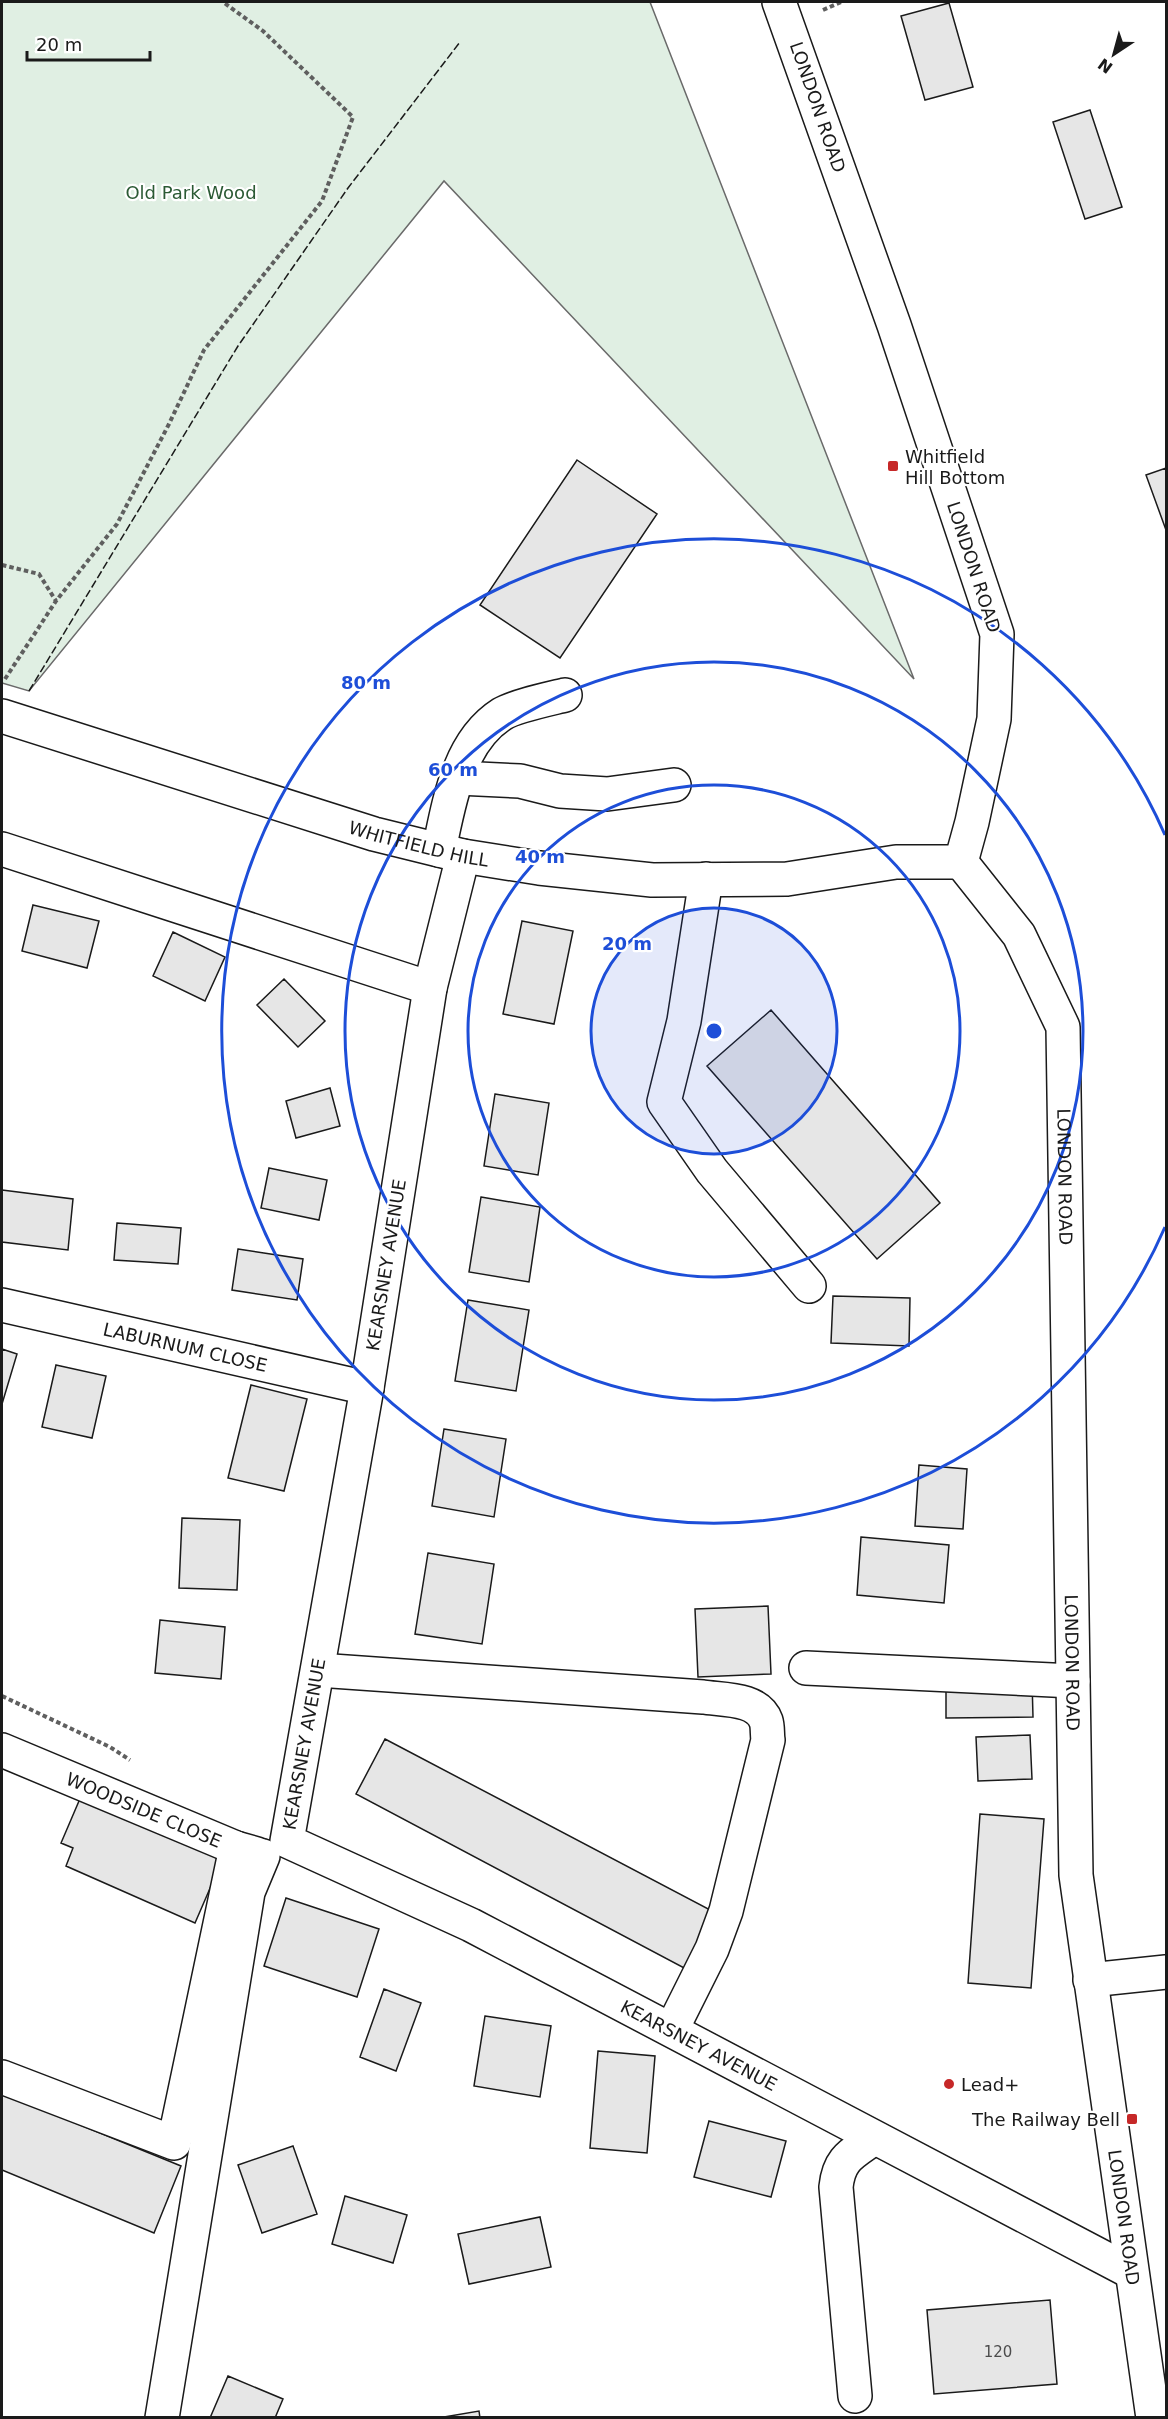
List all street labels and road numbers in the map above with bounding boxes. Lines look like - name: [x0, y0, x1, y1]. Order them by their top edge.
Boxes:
- street label: LONDON ROAD: [786, 39, 850, 175]
- street label: LONDON ROAD: [943, 499, 1005, 635]
- street label: WHITFIELD HILL: [346, 816, 490, 870]
- street label: LONDON ROAD: [1054, 1108, 1077, 1245]
- street label: KEARSNEY AVENUE: [362, 1178, 410, 1352]
- street label: LABURNUM CLOSE: [101, 1318, 269, 1376]
- street label: LONDON ROAD: [1061, 1594, 1084, 1731]
- street label: KEARSNEY AVENUE: [279, 1657, 329, 1831]
- street label: WOODSIDE CLOSE: [63, 1768, 225, 1851]
- street label: KEARSNEY AVENUE: [617, 1995, 781, 2095]
- street label: LONDON ROAD: [1105, 2148, 1145, 2286]

